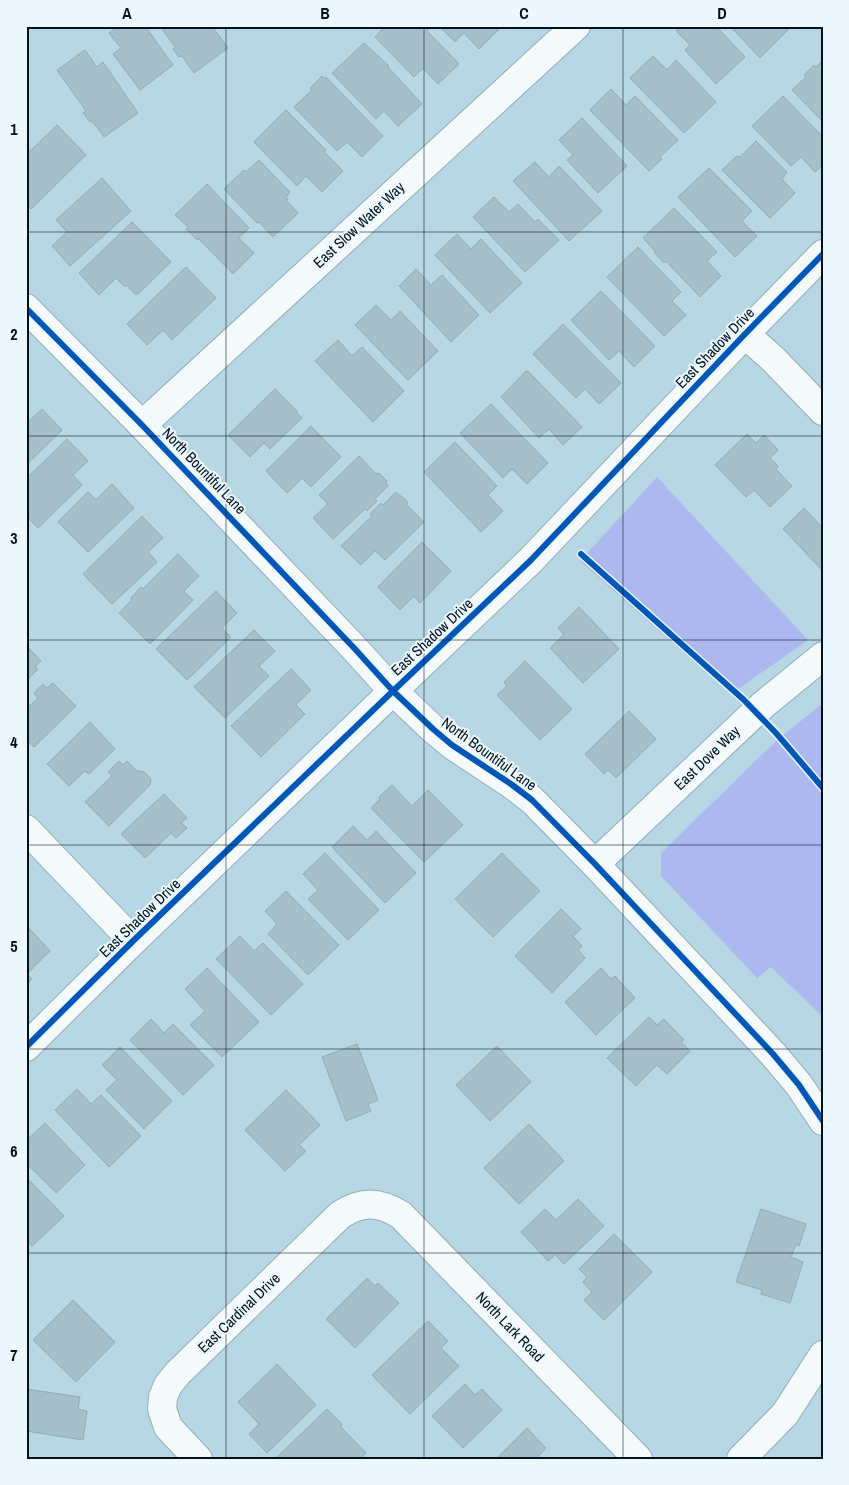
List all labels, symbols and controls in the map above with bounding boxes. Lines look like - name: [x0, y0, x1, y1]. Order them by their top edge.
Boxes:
- text: A: [122, 2, 132, 24]
- text: B: [320, 2, 330, 24]
- text: C: [519, 2, 529, 24]
- text: D: [717, 2, 727, 24]
- text: 1: [10, 118, 18, 140]
- street label: East Slow Water Way: [308, 176, 410, 273]
- street label: East Shadow Drive: [671, 302, 759, 393]
- text: 2: [10, 323, 18, 345]
- street label: North Bountiful Lane: [158, 423, 251, 519]
- text: 3: [10, 527, 18, 549]
- street label: East Shadow Drive: [386, 593, 477, 680]
- street label: North Bountiful Lane: [437, 712, 541, 795]
- street label: East Dove Way: [669, 720, 745, 794]
- text: 4: [10, 731, 18, 753]
- street label: East Shadow Drive: [94, 873, 185, 962]
- text: 5: [10, 935, 18, 957]
- text: 6: [10, 1140, 18, 1162]
- street label: East Cardinal Drive: [193, 1268, 285, 1357]
- street label: North Lark Road: [471, 1287, 549, 1366]
- text: 7: [10, 1344, 18, 1366]

